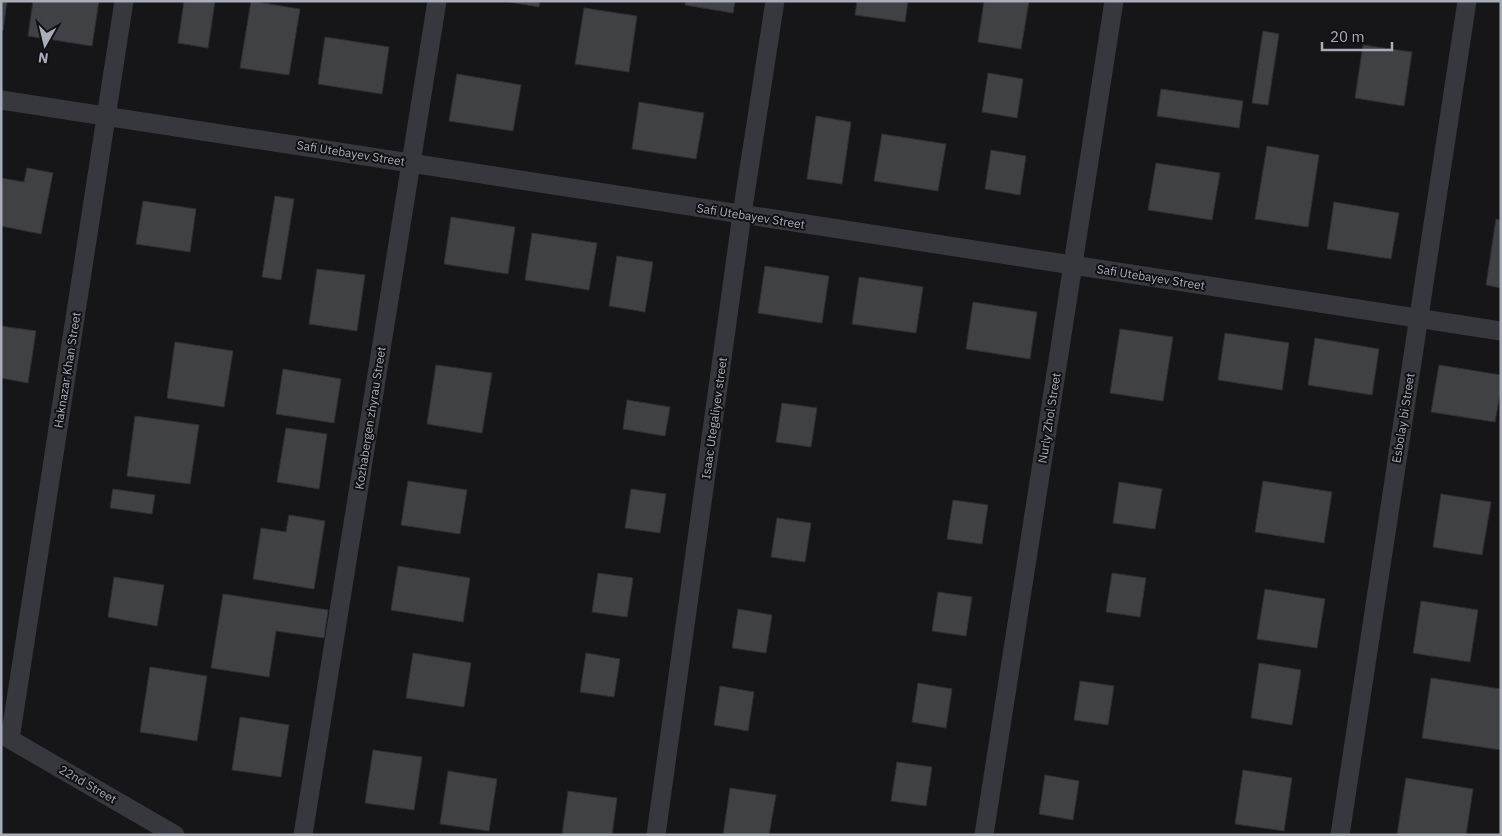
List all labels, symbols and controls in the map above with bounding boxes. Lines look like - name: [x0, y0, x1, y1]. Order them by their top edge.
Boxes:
- north arrow: [20, 20, 70, 70]
- scale bar: [1322, 20, 1392, 52]
- text: 20 m: [1330, 27, 1365, 46]
- text: N: [37, 48, 49, 67]
- street label: Safi Utebayev Street: [296, 137, 406, 169]
- street label: Safi Utebayev Street: [696, 200, 806, 232]
- street label: Safi Utebayev Street: [1096, 261, 1206, 293]
- street label: Haknazar Khan Street: [50, 311, 84, 429]
- street label: Kozhabergen zhyrau Street: [351, 345, 389, 491]
- street label: Isaac Utegaliyev street: [698, 356, 730, 480]
- street label: Nurly Zhol Street: [1034, 372, 1064, 464]
- street label: Esbolay bi Street: [1389, 372, 1417, 464]
- street label: 22nd Street: [57, 762, 119, 806]

